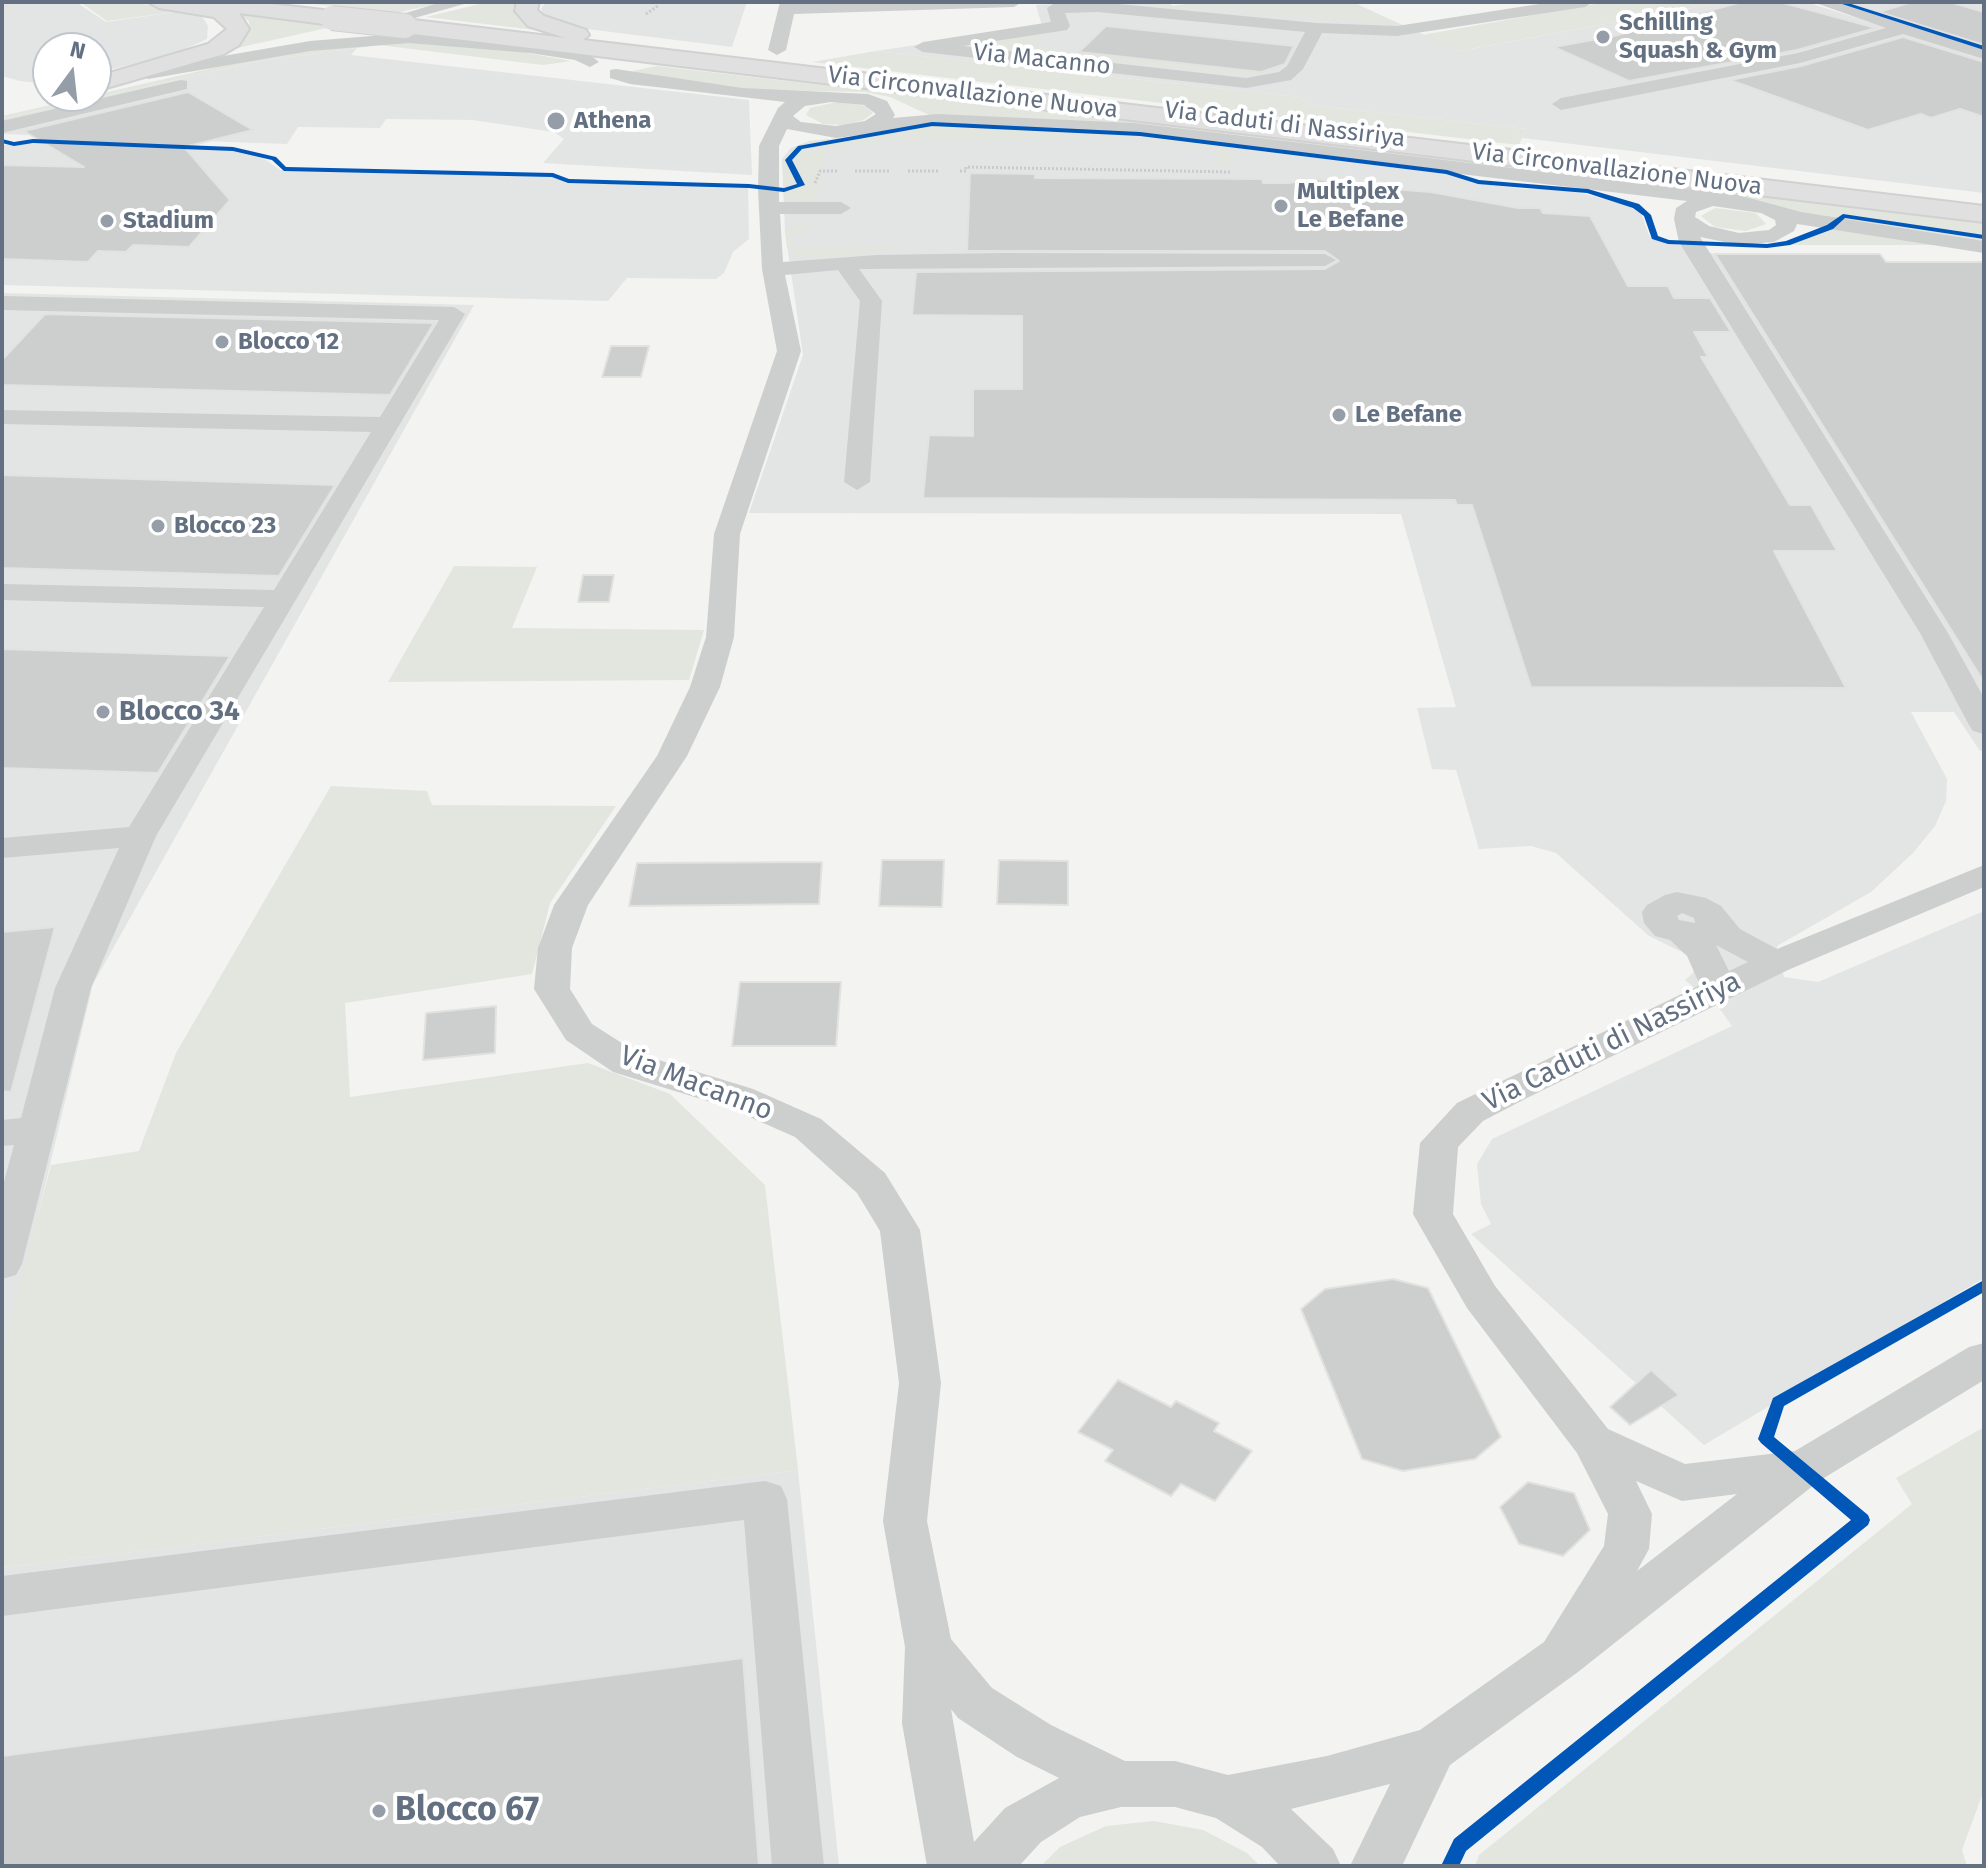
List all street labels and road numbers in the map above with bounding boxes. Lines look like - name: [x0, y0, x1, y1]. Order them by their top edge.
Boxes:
- street label: Via Macanno: [972, 38, 1112, 82]
- street label: Via Circonvallazione Nuova: [826, 61, 1120, 125]
- street label: Via Caduti di Nassiriya: [1163, 96, 1407, 154]
- street label: Via Circonvallazione Nuova: [1470, 138, 1764, 202]
- street label: Via Caduti di Nassiriya: [1478, 965, 1746, 1119]
- street label: Via Macanno: [615, 1040, 777, 1128]

